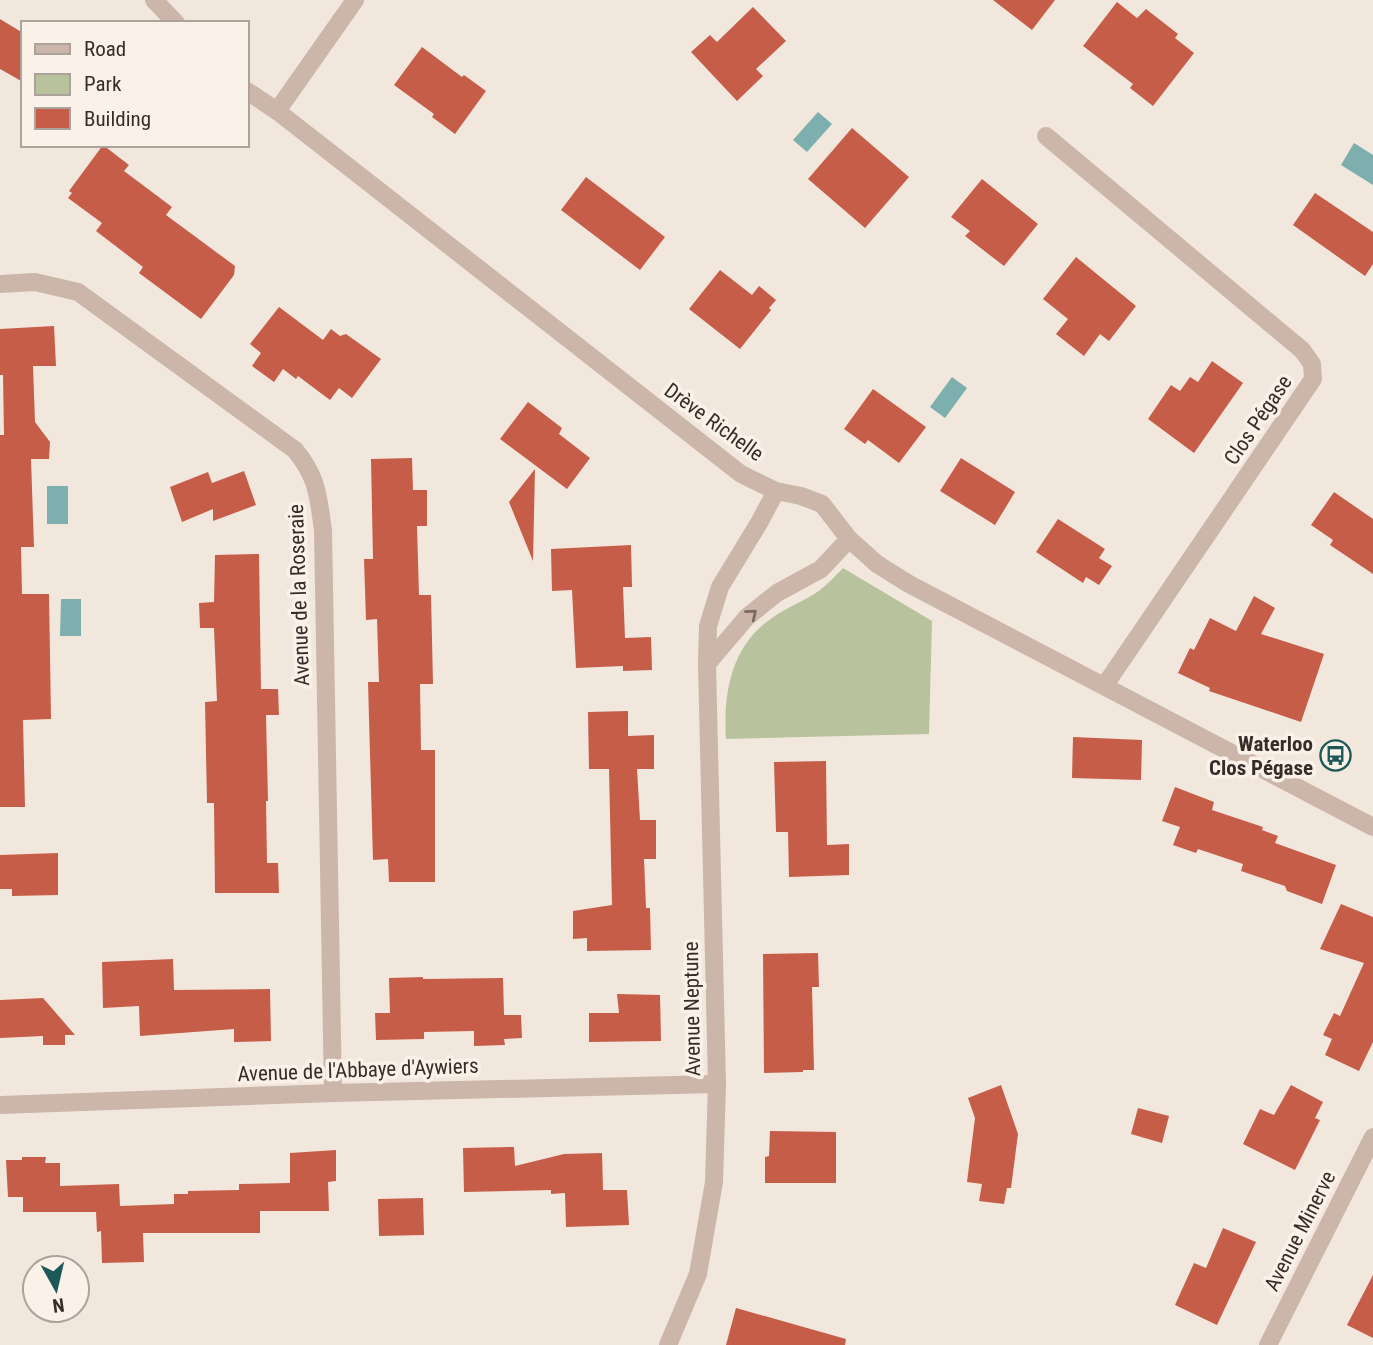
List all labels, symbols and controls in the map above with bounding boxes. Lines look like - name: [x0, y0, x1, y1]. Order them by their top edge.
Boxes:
- legend: [21, 21, 248, 147]
- text: Road: [84, 37, 126, 61]
- text: Park: [84, 72, 122, 96]
- text: Building: [84, 107, 151, 131]
- street label: Clos Pégase: [1219, 371, 1297, 469]
- street label: Drève Richelle: [660, 378, 768, 466]
- street label: Avenue de la Roseraie: [284, 504, 314, 686]
- one-way arrow: [744, 609, 757, 622]
- place label: Waterloo Clos Pégase: [1209, 732, 1313, 780]
- bus stop icon: Waterloo Clos Pégase: [1319, 739, 1353, 773]
- street label: Avenue Neptune: [679, 941, 705, 1077]
- street label: Avenue de l'Abbaye d'Aywiers: [237, 1054, 479, 1086]
- street label: Avenue Minerve: [1260, 1167, 1341, 1295]
- north arrow: [21, 1254, 91, 1324]
- text: N: [51, 1293, 66, 1318]

